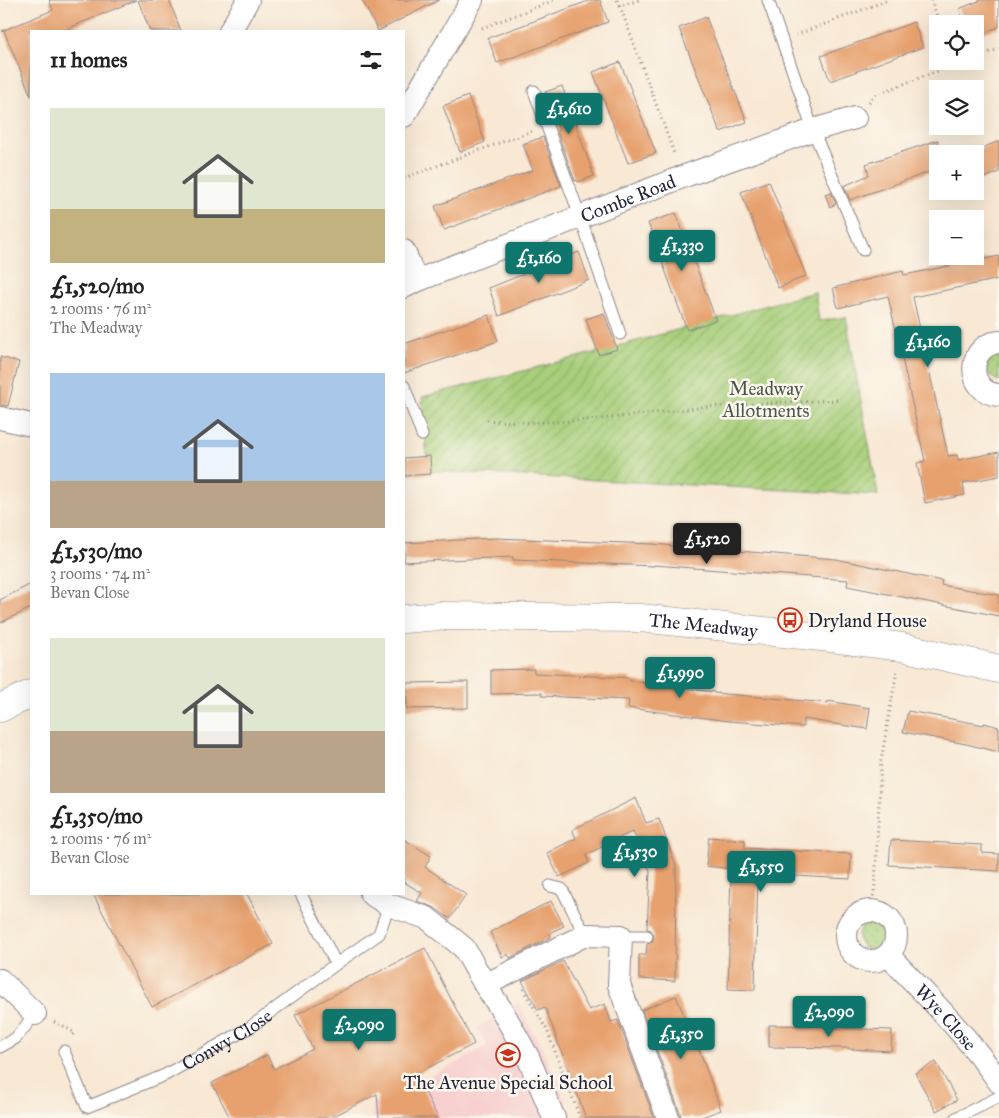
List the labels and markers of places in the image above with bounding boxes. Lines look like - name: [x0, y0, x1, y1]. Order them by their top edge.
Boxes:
- pin: £1,610: [528, 92, 610, 135]
- pin: £1,330: [641, 230, 723, 272]
- pin: £1,160: [498, 242, 580, 284]
- pin: £1,160: [887, 326, 969, 368]
- pin: £1,520: [666, 522, 748, 565]
- bus stop icon: Dryland House: [777, 607, 803, 633]
- place label: Dryland House: [808, 609, 927, 632]
- pin: £1,990: [639, 656, 721, 699]
- pin: £1,530: [594, 836, 676, 878]
- pin: £1,550: [720, 850, 802, 893]
- pin: £2,090: [788, 996, 870, 1038]
- pin: £2,090: [318, 1008, 400, 1051]
- pin: £1,350: [640, 1018, 722, 1060]
- school or university icon: The Avenue Special School: [495, 1042, 521, 1068]
- place label: The Avenue Special School: [403, 1071, 614, 1094]

